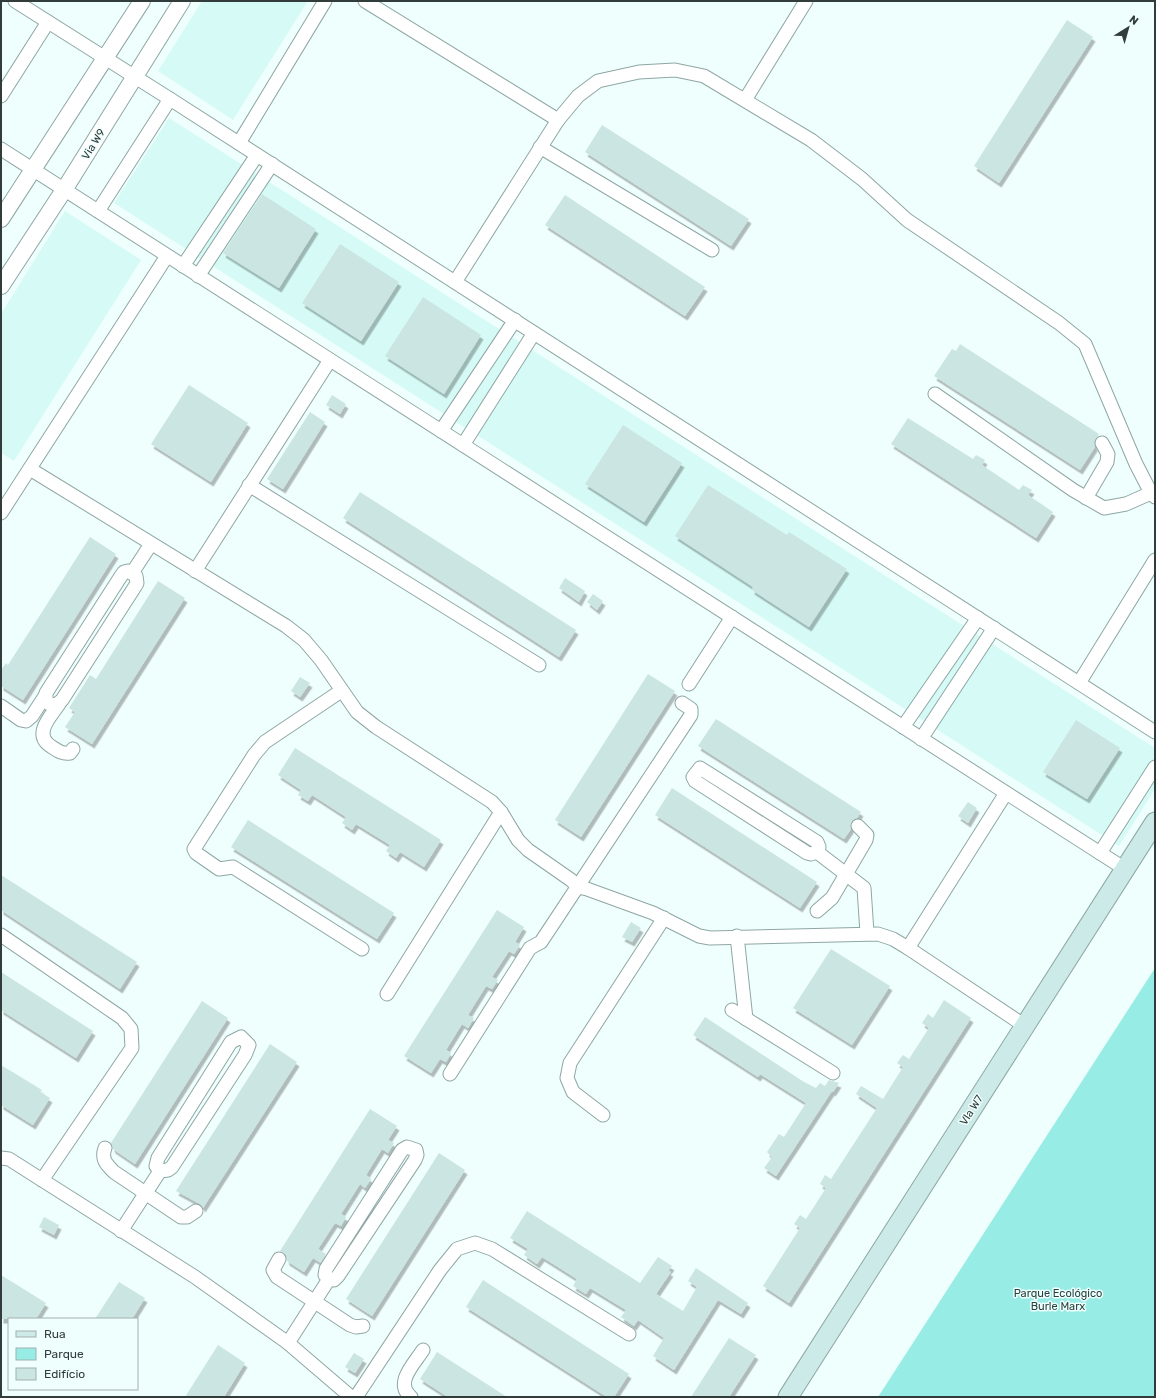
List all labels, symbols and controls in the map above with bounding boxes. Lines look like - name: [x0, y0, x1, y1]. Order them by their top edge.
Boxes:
- north arrow: [1108, 8, 1148, 48]
- text: N: [1127, 13, 1141, 28]
- street label: Via W9: [79, 127, 108, 162]
- street label: Vla W7: [957, 1093, 986, 1128]
- park label: Parque Ecológico Burle Marx: [1014, 1287, 1102, 1313]
- legend: [8, 1318, 138, 1390]
- text: Rua: [44, 1327, 66, 1341]
- text: Parque: [44, 1347, 84, 1361]
- text: Edifício: [44, 1367, 85, 1381]

